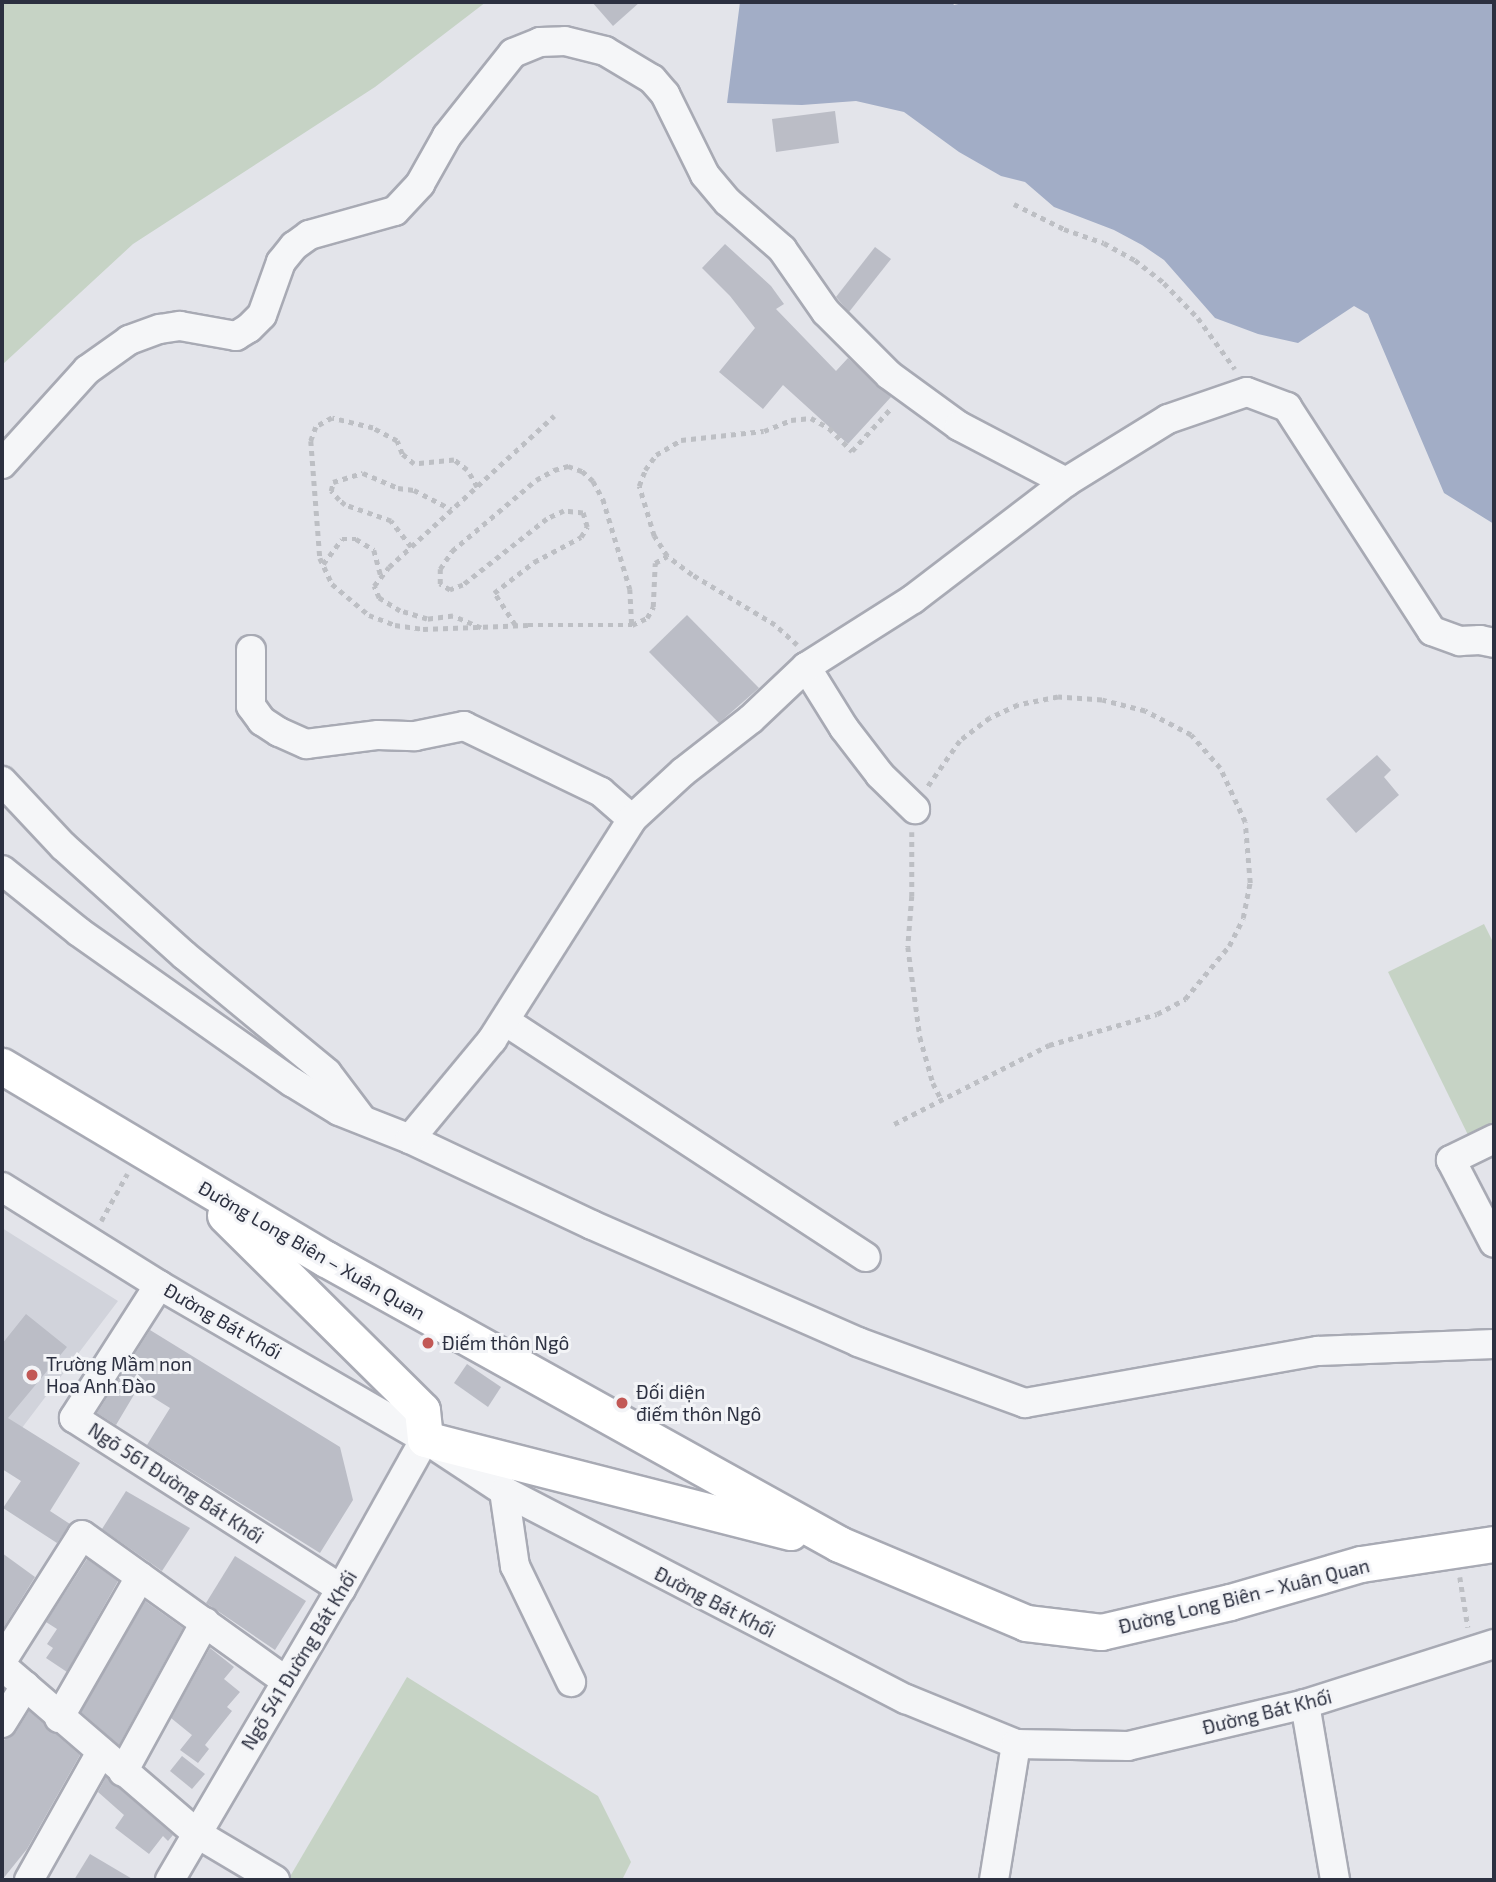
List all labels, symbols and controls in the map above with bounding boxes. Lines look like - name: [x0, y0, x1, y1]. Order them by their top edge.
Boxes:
- street label: Đường Long Biên – Xuân Quan: [195, 1176, 429, 1324]
- street label: Đường Bát Khối: [160, 1278, 286, 1364]
- place label: Điếm thôn Ngô: [442, 1332, 570, 1354]
- marker: Điếm thôn Ngô: [420, 1335, 436, 1351]
- place label: Trường Mầm non Hoa Anh Đào: [46, 1353, 192, 1397]
- marker: Trường Mầm non Hoa Anh Đào: [24, 1367, 40, 1383]
- place label: Đối diện điếm thôn Ngô: [636, 1381, 762, 1425]
- marker: Đối diện điếm thôn Ngô: [614, 1395, 630, 1411]
- street label: Ngõ 561 Đường Bát Khối: [84, 1418, 268, 1548]
- street label: Đường Long Biên – Xuân Quan: [1116, 1554, 1372, 1638]
- street label: Đường Bát Khối: [651, 1562, 779, 1642]
- street label: Ngõ 541 Đường Bát Khối: [236, 1566, 362, 1754]
- street label: Đường Bát Khối: [1200, 1685, 1334, 1739]

